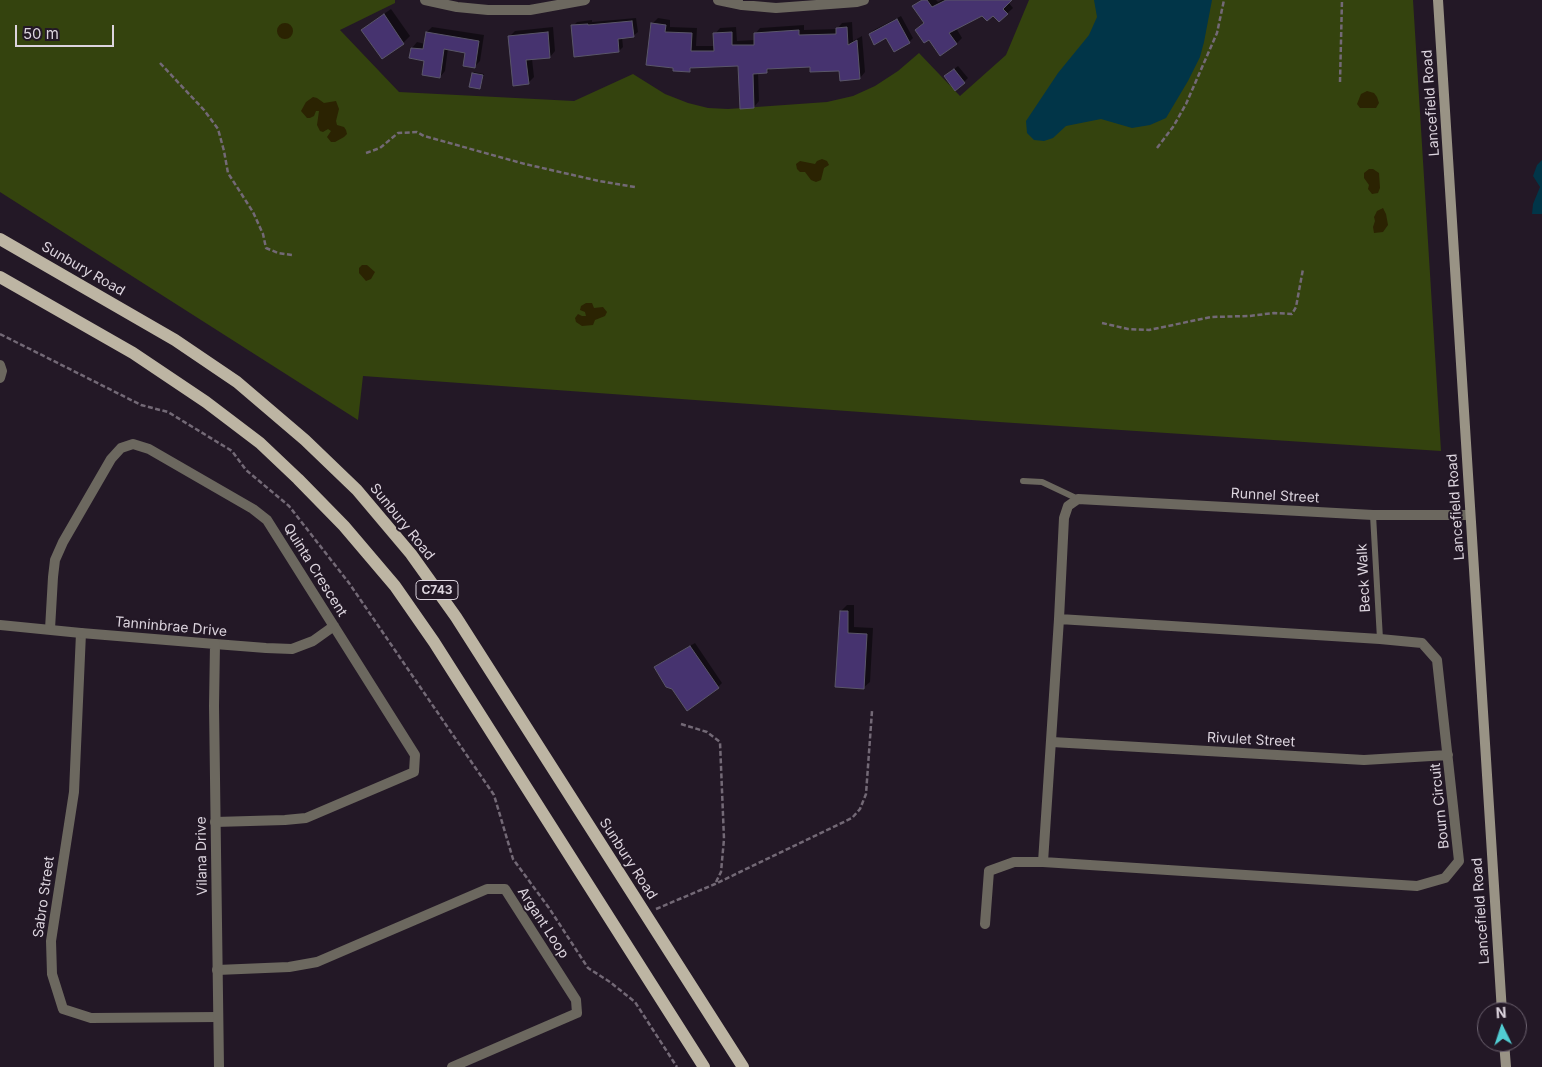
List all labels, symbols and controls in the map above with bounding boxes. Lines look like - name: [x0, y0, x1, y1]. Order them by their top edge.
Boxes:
- scale bar: [18, 15, 116, 47]
- text: 50 m: [23, 24, 59, 43]
- street label: Lancefield Road: [1419, 49, 1443, 157]
- street label: Sunbury Road: [38, 238, 128, 300]
- street label: Lancefield Road: [1444, 453, 1468, 561]
- street label: Sunbury Road: [366, 480, 438, 564]
- street label: Runnel Street: [1230, 485, 1320, 507]
- street label: Quinta Crescent: [280, 520, 350, 620]
- street label: Beck Walk: [1354, 543, 1374, 613]
- road number: C743: [416, 580, 458, 600]
- street label: Tanninbrae Drive: [114, 614, 228, 640]
- street label: Rivulet Street: [1207, 729, 1295, 751]
- street label: Bourn Circuit: [1427, 762, 1453, 850]
- street label: Sunbury Road: [596, 815, 660, 903]
- street label: Vilana Drive: [193, 816, 211, 896]
- street label: Sabro Street: [30, 855, 58, 939]
- street label: Lancefield Road: [1469, 857, 1493, 965]
- street label: Argant Loop: [514, 884, 572, 962]
- north arrow: [1477, 1002, 1527, 1052]
- text: N: [1495, 1004, 1507, 1021]

